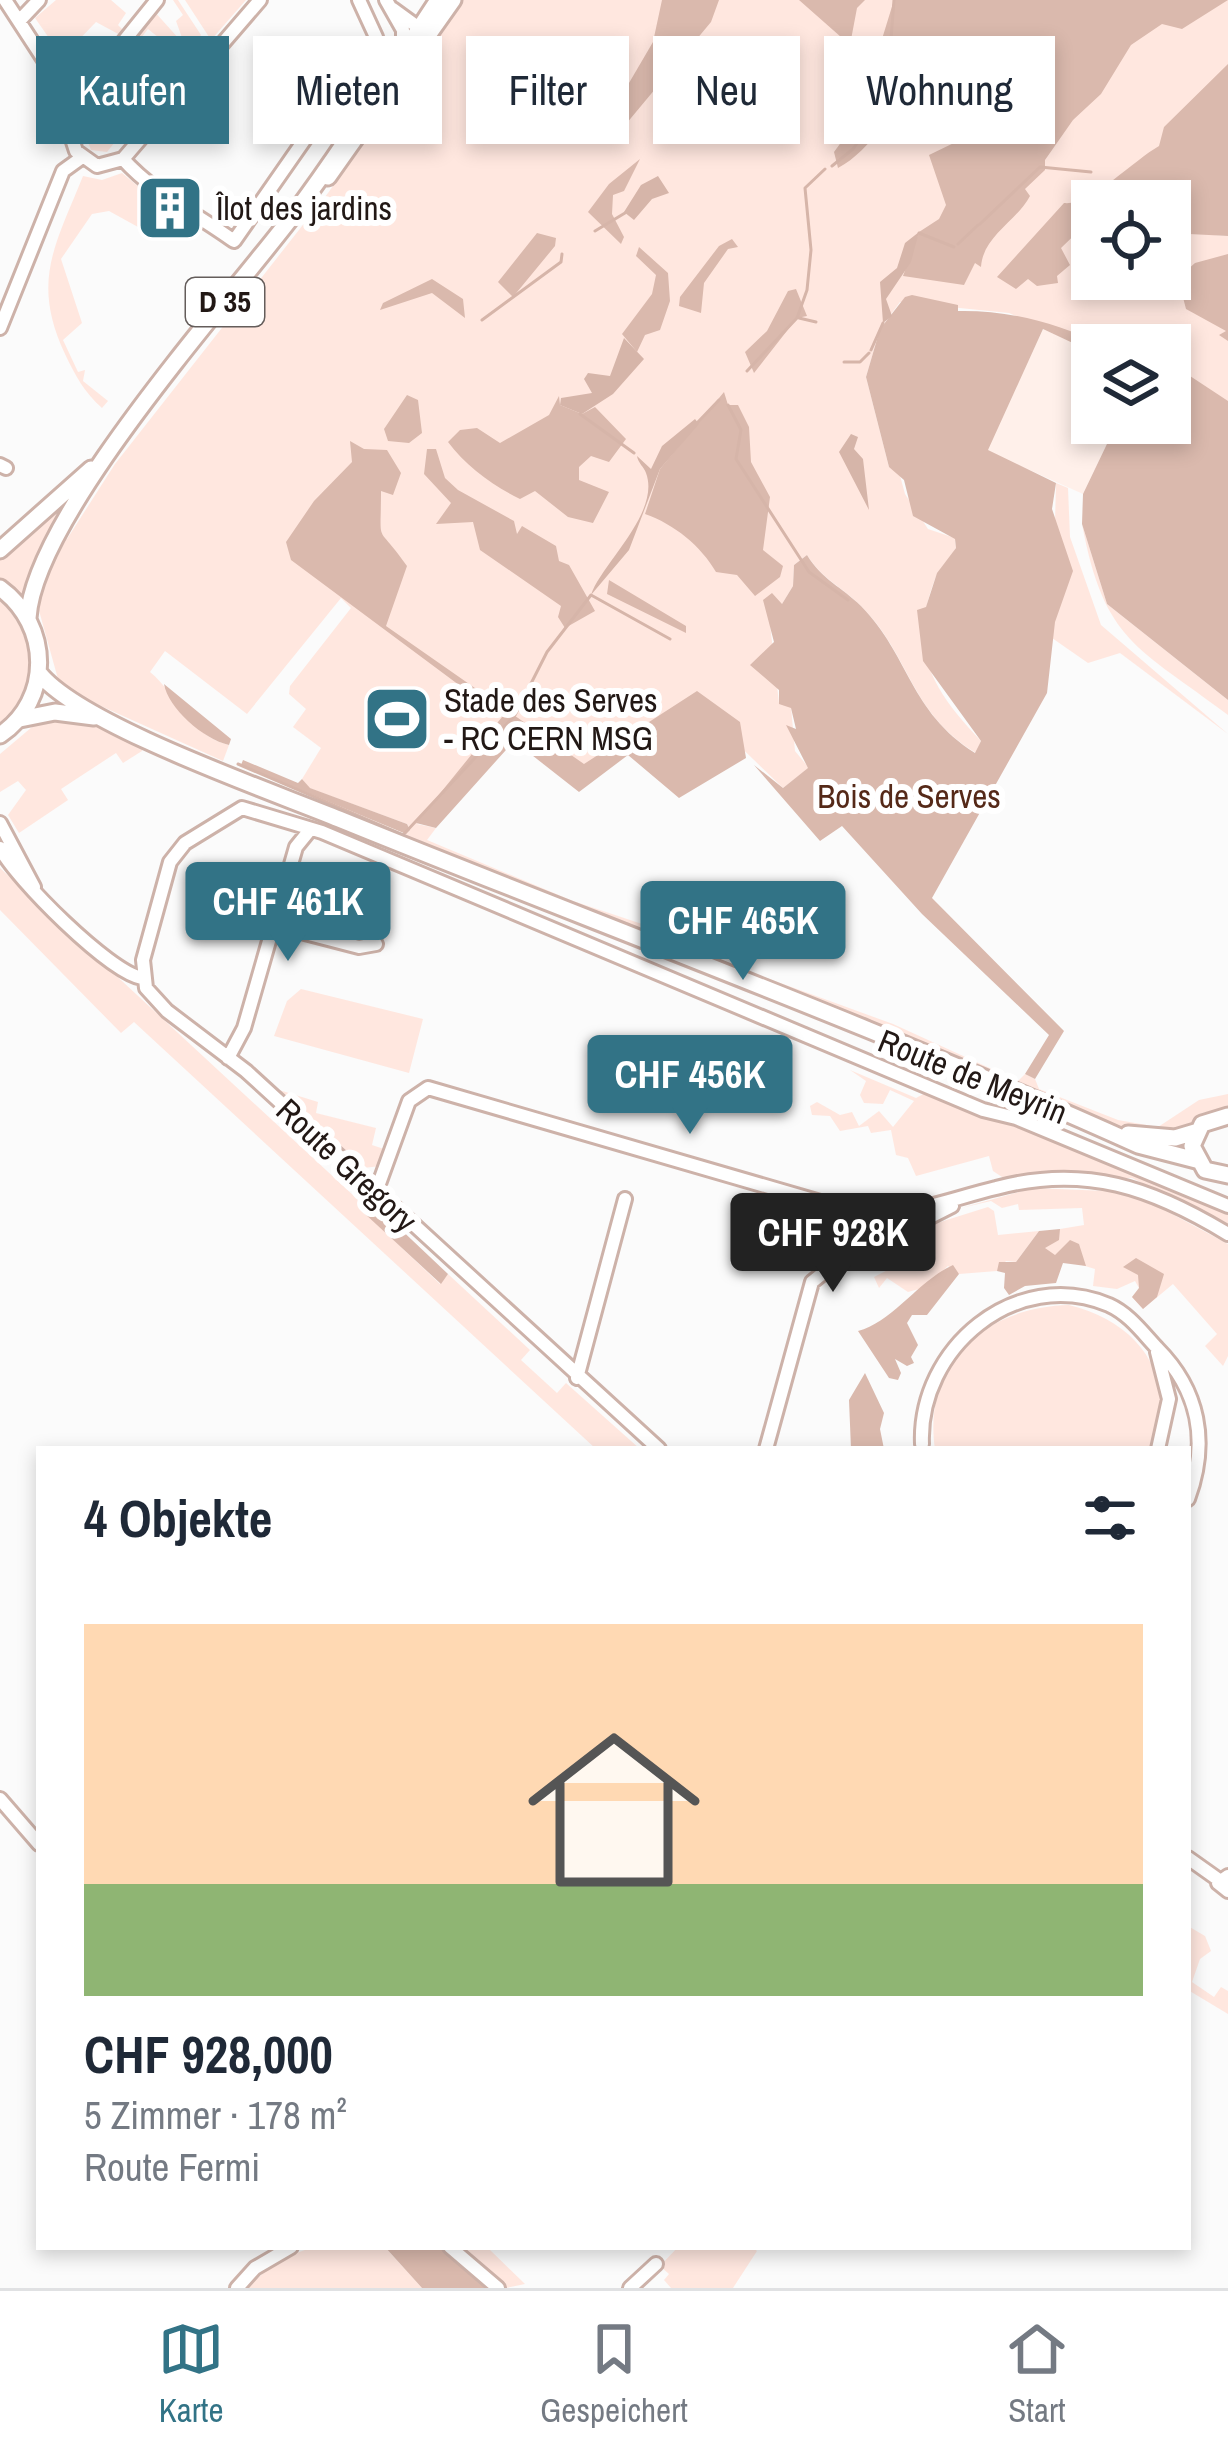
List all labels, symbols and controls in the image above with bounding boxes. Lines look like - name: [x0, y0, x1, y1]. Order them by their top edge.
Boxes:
- chip: Kaufen: [36, 36, 229, 144]
- chip: Mieten: [253, 36, 442, 144]
- chip: Filter: [466, 36, 629, 144]
- chip: Neu: [653, 36, 800, 144]
- chip: Wohnung: [824, 36, 1055, 144]
- building icon: Îlot des jardins: [135, 173, 205, 243]
- map controls: [1071, 180, 1191, 444]
- button: locate: [1071, 180, 1191, 300]
- place label: Îlot des jardins: [215, 186, 392, 230]
- road number: D 35: [186, 278, 264, 326]
- button: layers: [1071, 324, 1191, 444]
- place label: Stade des Serves - RC CERN MSG: [444, 678, 658, 760]
- sports icon: Stade des Serves - RC CERN MSG: [362, 684, 432, 754]
- park label: Bois de Serves: [817, 774, 1001, 818]
- pin: CHF 461K: [164, 862, 412, 964]
- text: CHF 461K: [212, 875, 364, 927]
- pin: CHF 465K: [619, 881, 867, 983]
- text: CHF 465K: [667, 894, 819, 946]
- street label: Route de Meyrin: [872, 1018, 1074, 1134]
- pin: CHF 456K: [566, 1035, 814, 1137]
- text: CHF 456K: [614, 1048, 766, 1100]
- street label: Route Gregory: [267, 1088, 427, 1242]
- pin: CHF 928K: [709, 1193, 957, 1295]
- text: CHF 928K: [757, 1206, 909, 1258]
- text: 4 Objekte: [84, 1484, 272, 1553]
- icon: filters: [1077, 1485, 1143, 1551]
- icon: home: [506, 1702, 722, 1918]
- text: CHF 928,000: [84, 2020, 333, 2089]
- text: 5 Zimmer · 178 m²: [84, 2089, 347, 2141]
- text: Route Fermi: [84, 2141, 260, 2193]
- tab: Karte: [158, 2316, 224, 2432]
- tab: Gespeichert: [540, 2316, 688, 2432]
- tab: Start: [1004, 2316, 1070, 2432]

